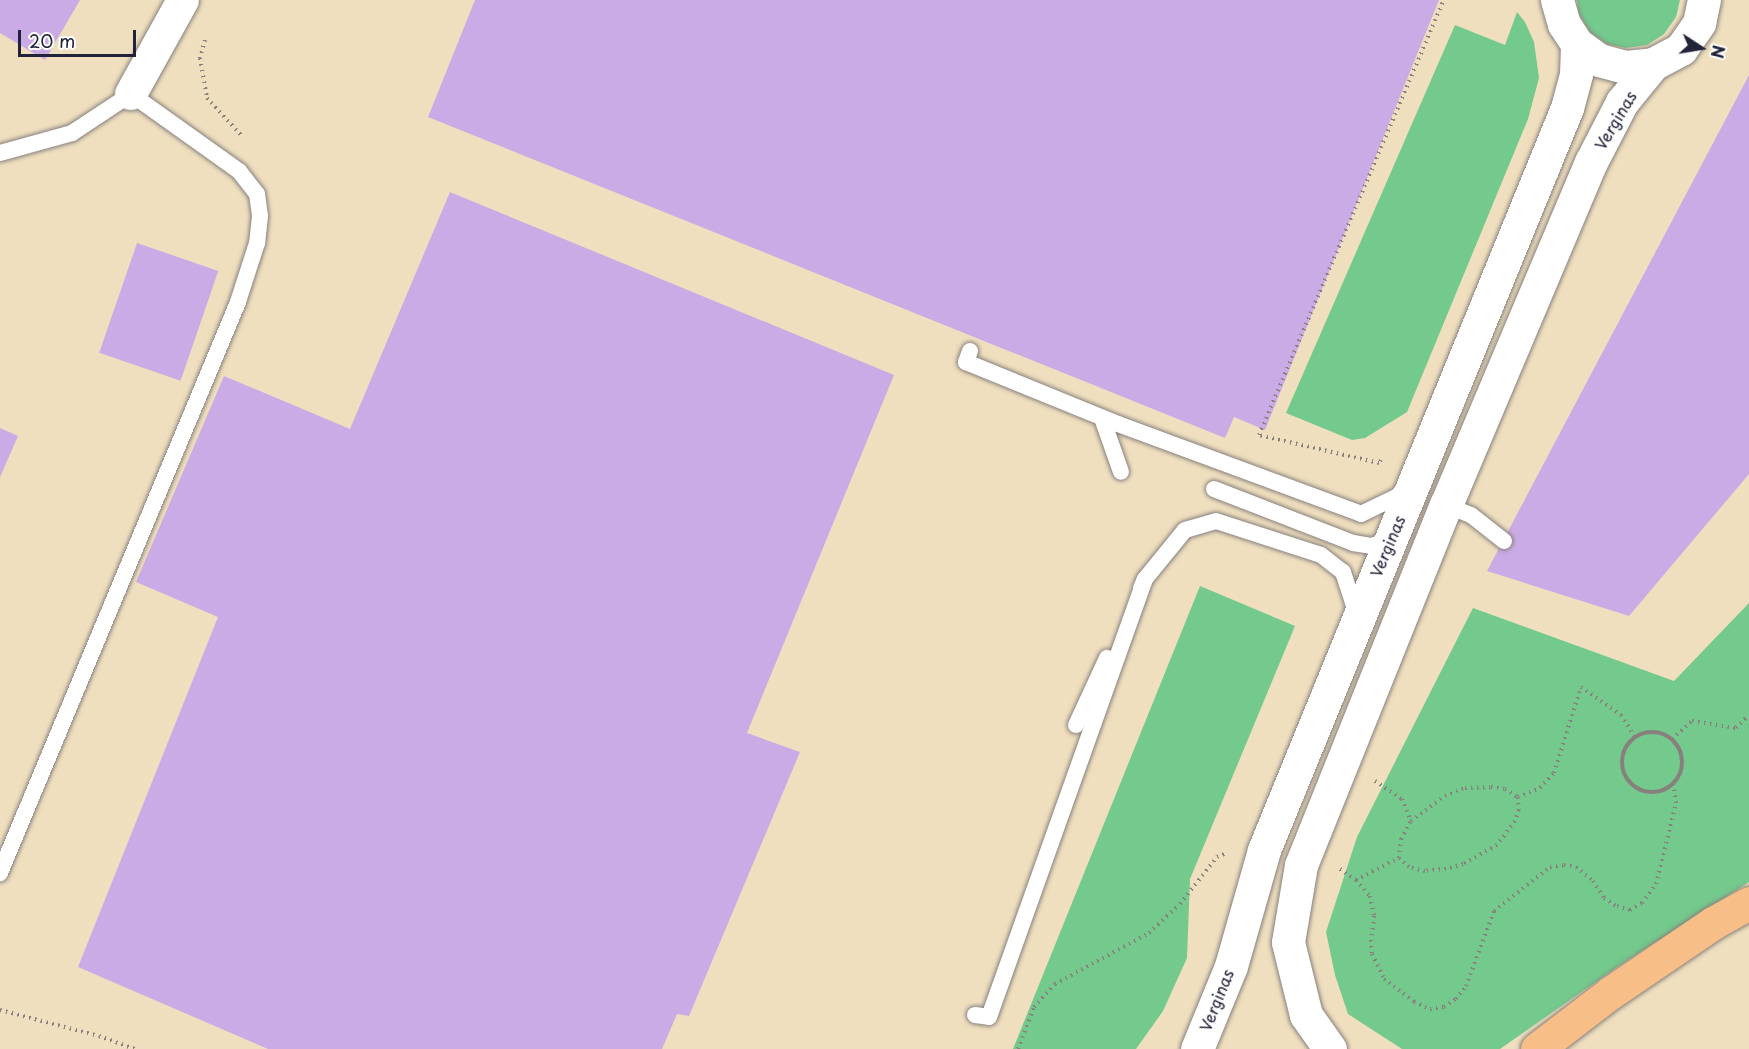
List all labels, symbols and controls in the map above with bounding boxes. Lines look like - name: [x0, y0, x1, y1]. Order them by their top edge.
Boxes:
- scale bar: [21, 18, 140, 56]
- north arrow: [1671, 18, 1731, 78]
- text: 20 m: [29, 27, 75, 54]
- text: N: [1706, 43, 1732, 60]
- street label: Verginas: [1590, 87, 1640, 153]
- street label: Verginas: [1365, 512, 1409, 580]
- street label: Verginas: [1195, 966, 1237, 1034]

